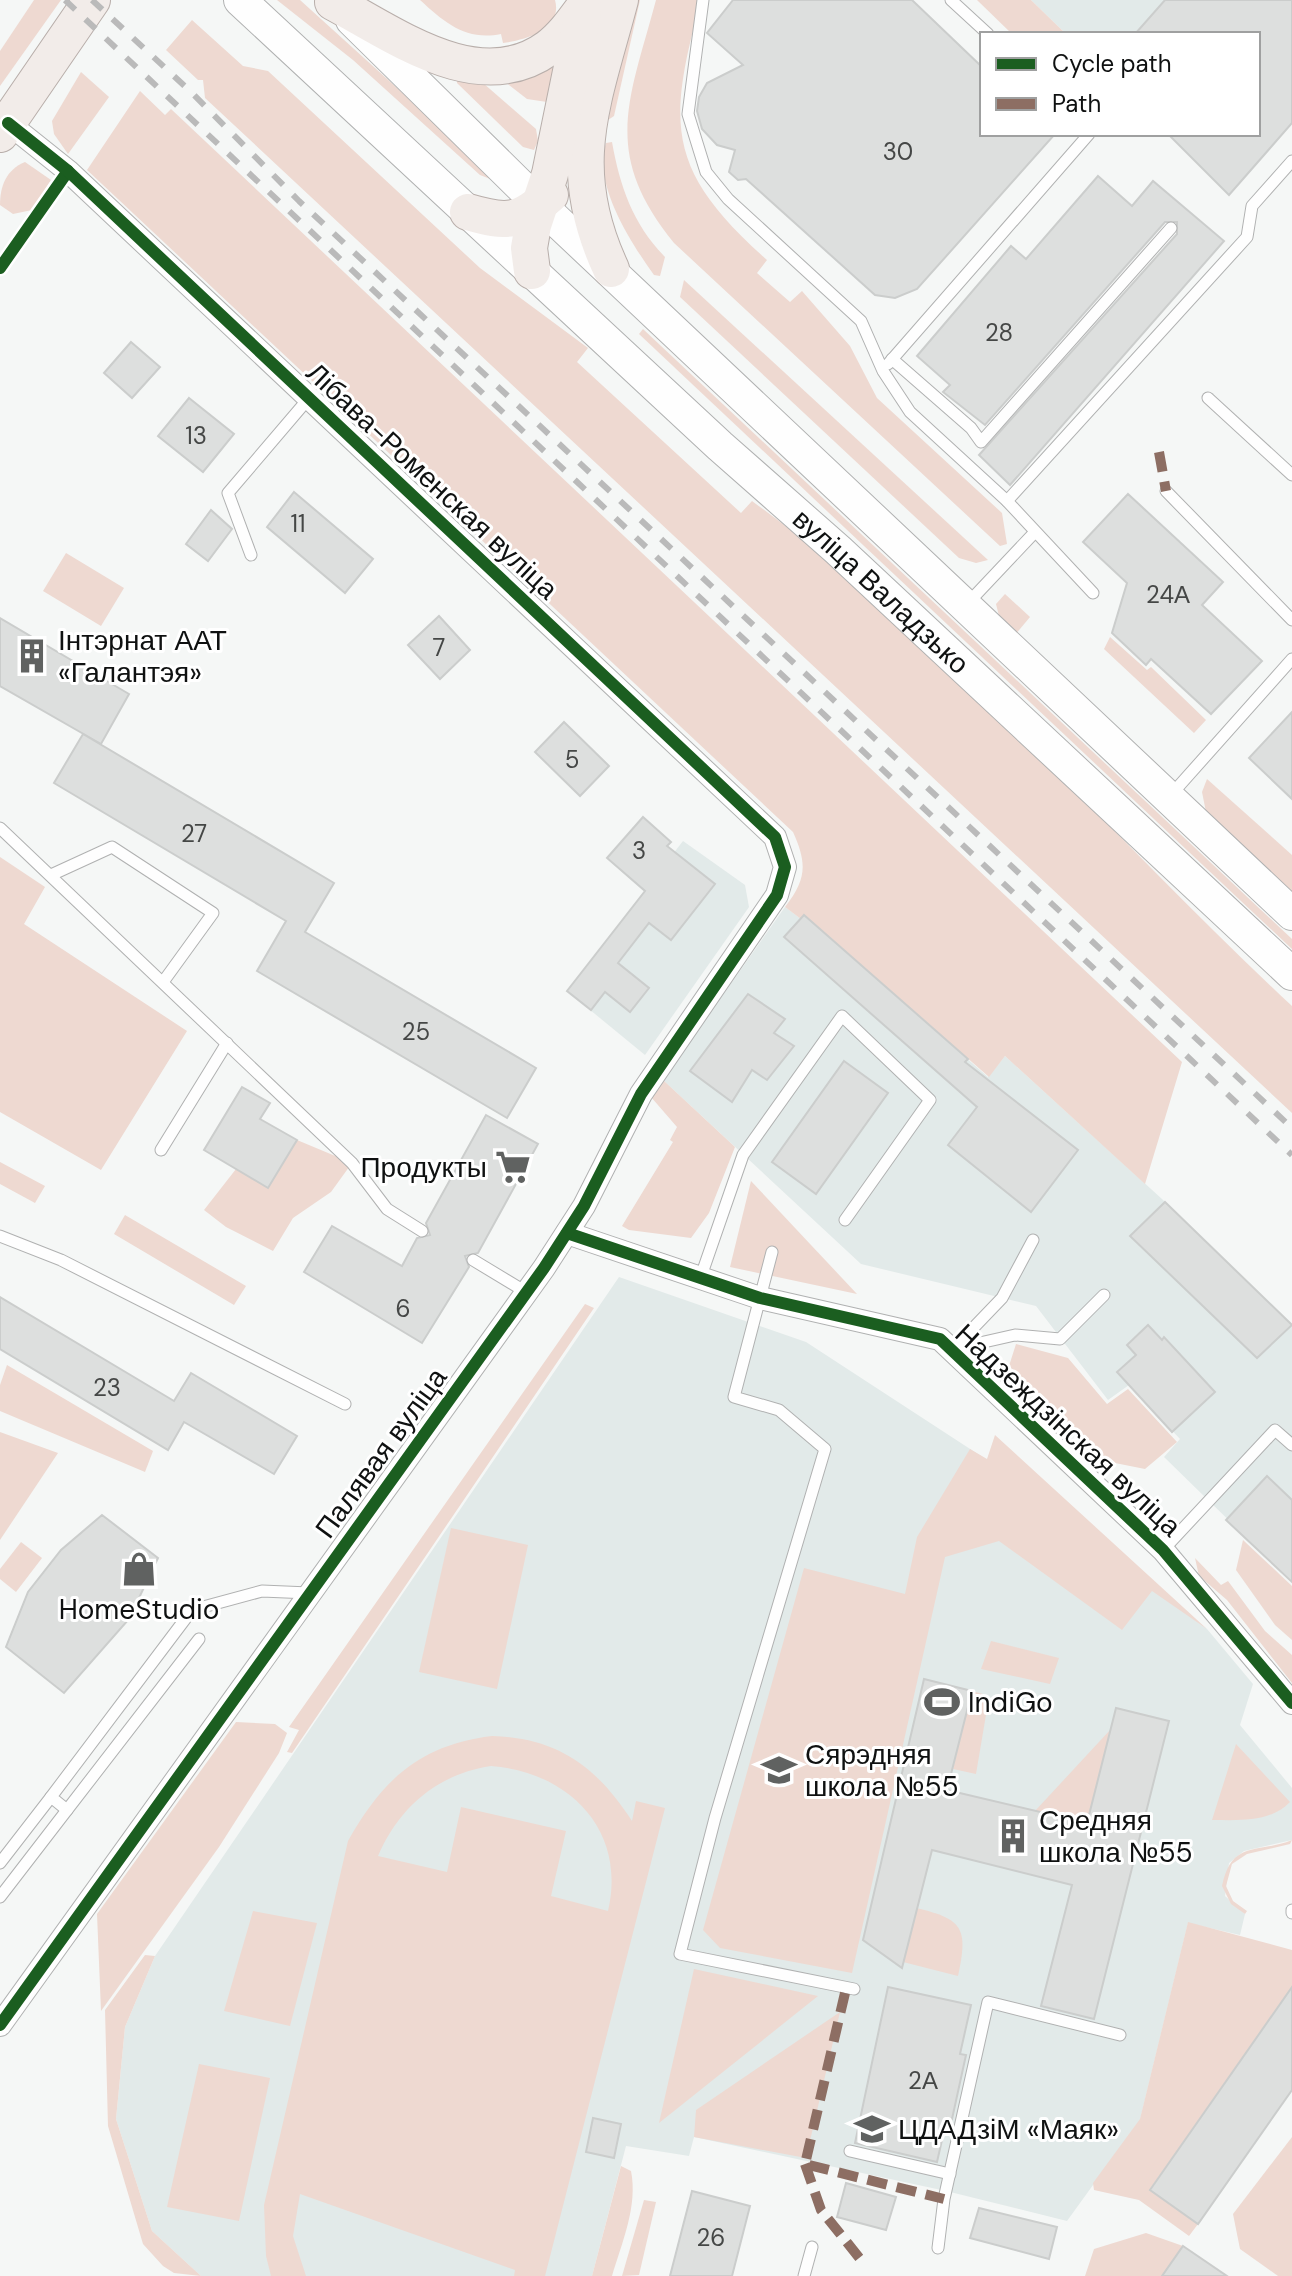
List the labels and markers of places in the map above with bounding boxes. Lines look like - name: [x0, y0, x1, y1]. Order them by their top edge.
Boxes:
- place label: Інтэрнат ААТ «Галантэя»: [58, 622, 227, 691]
- building icon: Інтэрнат ААТ «Галантэя»: [13, 637, 51, 675]
- supermarket icon: Продукты: [494, 1148, 532, 1186]
- place label: Продукты: [360, 1149, 487, 1186]
- shop icon: HomeStudio: [120, 1550, 158, 1588]
- place label: HomeStudio: [59, 1591, 219, 1628]
- sports icon: IndiGo: [923, 1683, 961, 1721]
- place label: IndiGo: [968, 1684, 1053, 1721]
- place label: Сярэдняя школа №55: [805, 1736, 959, 1805]
- school or university icon: Сярэдняя школа №55: [760, 1751, 798, 1789]
- place label: Средняя школа №55: [1039, 1802, 1193, 1871]
- building icon: Средняя школа №55: [994, 1817, 1032, 1855]
- school or university icon: ЦДАДзіМ «Маяк»: [853, 2110, 891, 2148]
- place label: ЦДАДзіМ «Маяк»: [898, 2111, 1119, 2148]

